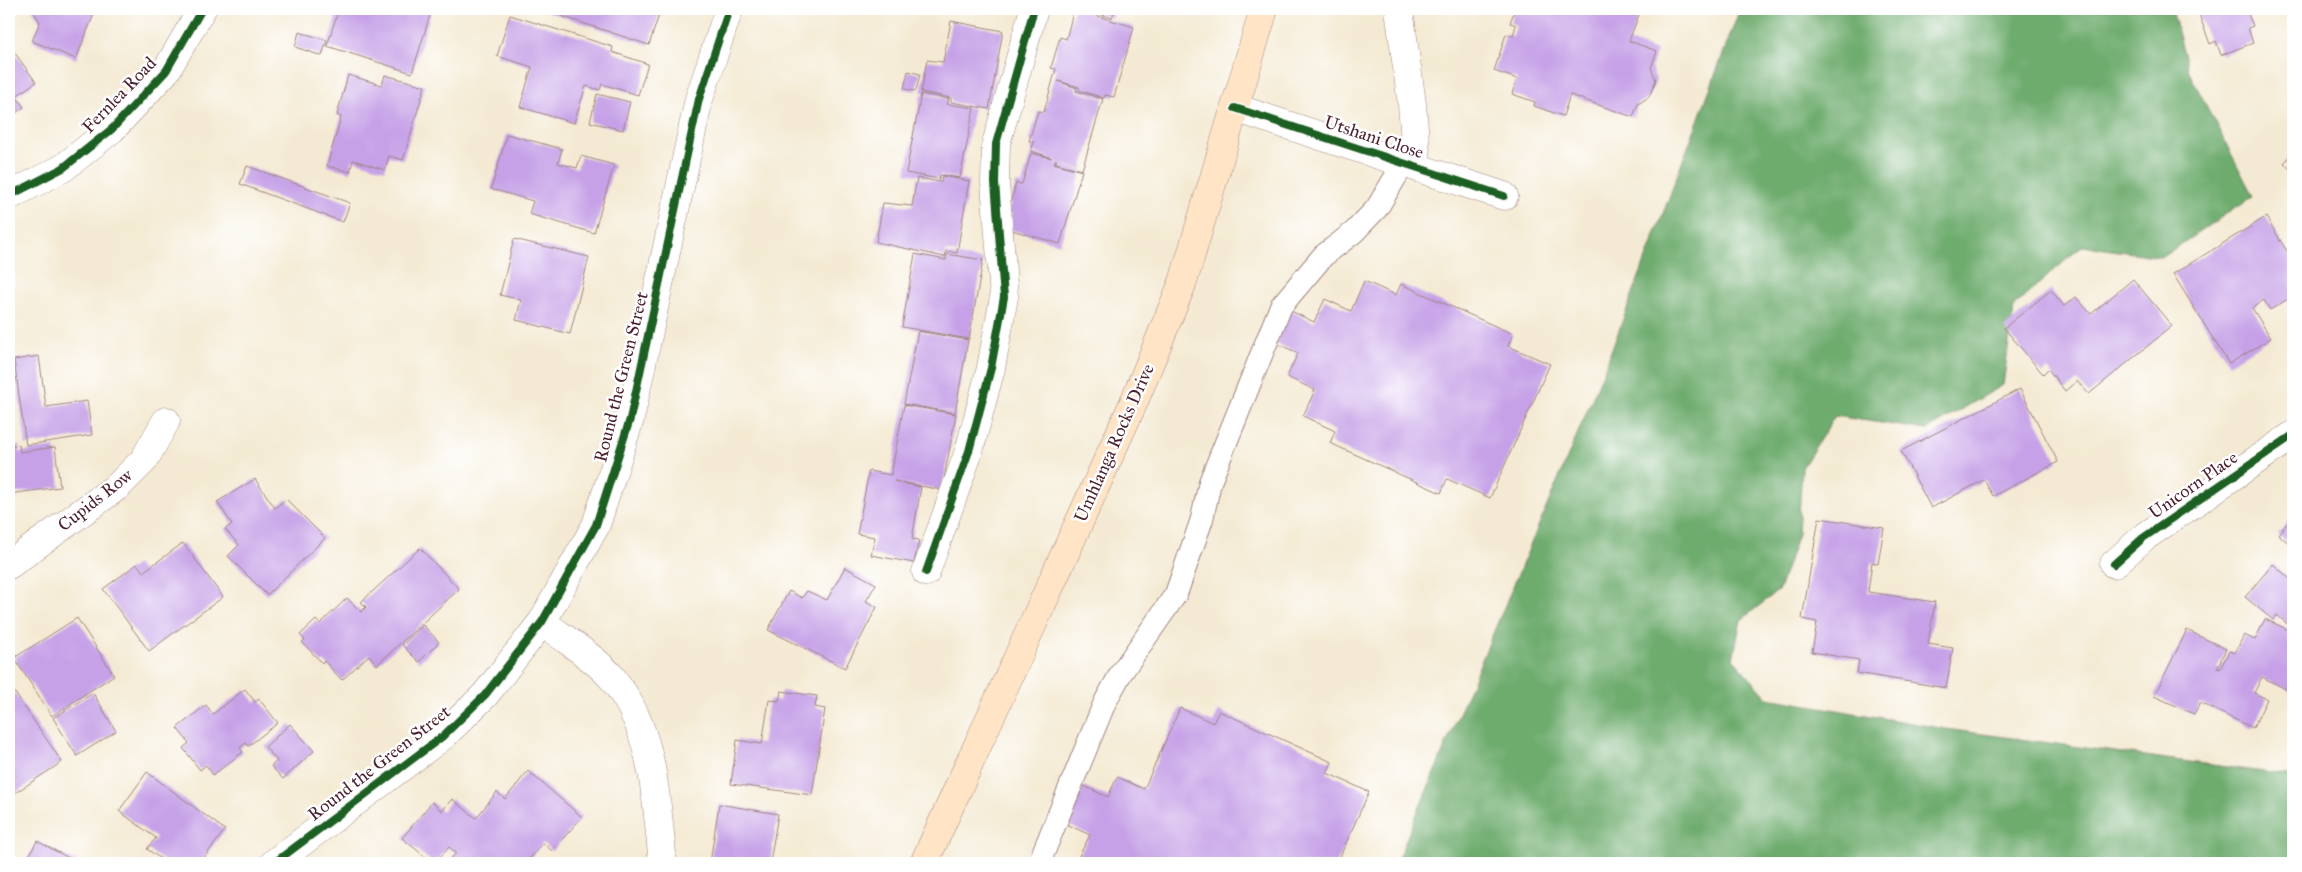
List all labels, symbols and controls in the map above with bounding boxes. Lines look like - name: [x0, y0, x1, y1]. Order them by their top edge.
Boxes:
- street label: Fernlea Road: [77, 52, 161, 138]
- street label: Utshani Close: [1322, 111, 1426, 163]
- street label: Round the Green Street: [589, 289, 653, 464]
- street label: Umhlanga Rocks Drive: [1069, 361, 1160, 526]
- street label: Unicorn Place: [2144, 446, 2242, 524]
- street label: Cupids Row: [53, 464, 137, 536]
- street label: Round the Green Street: [303, 700, 455, 825]

